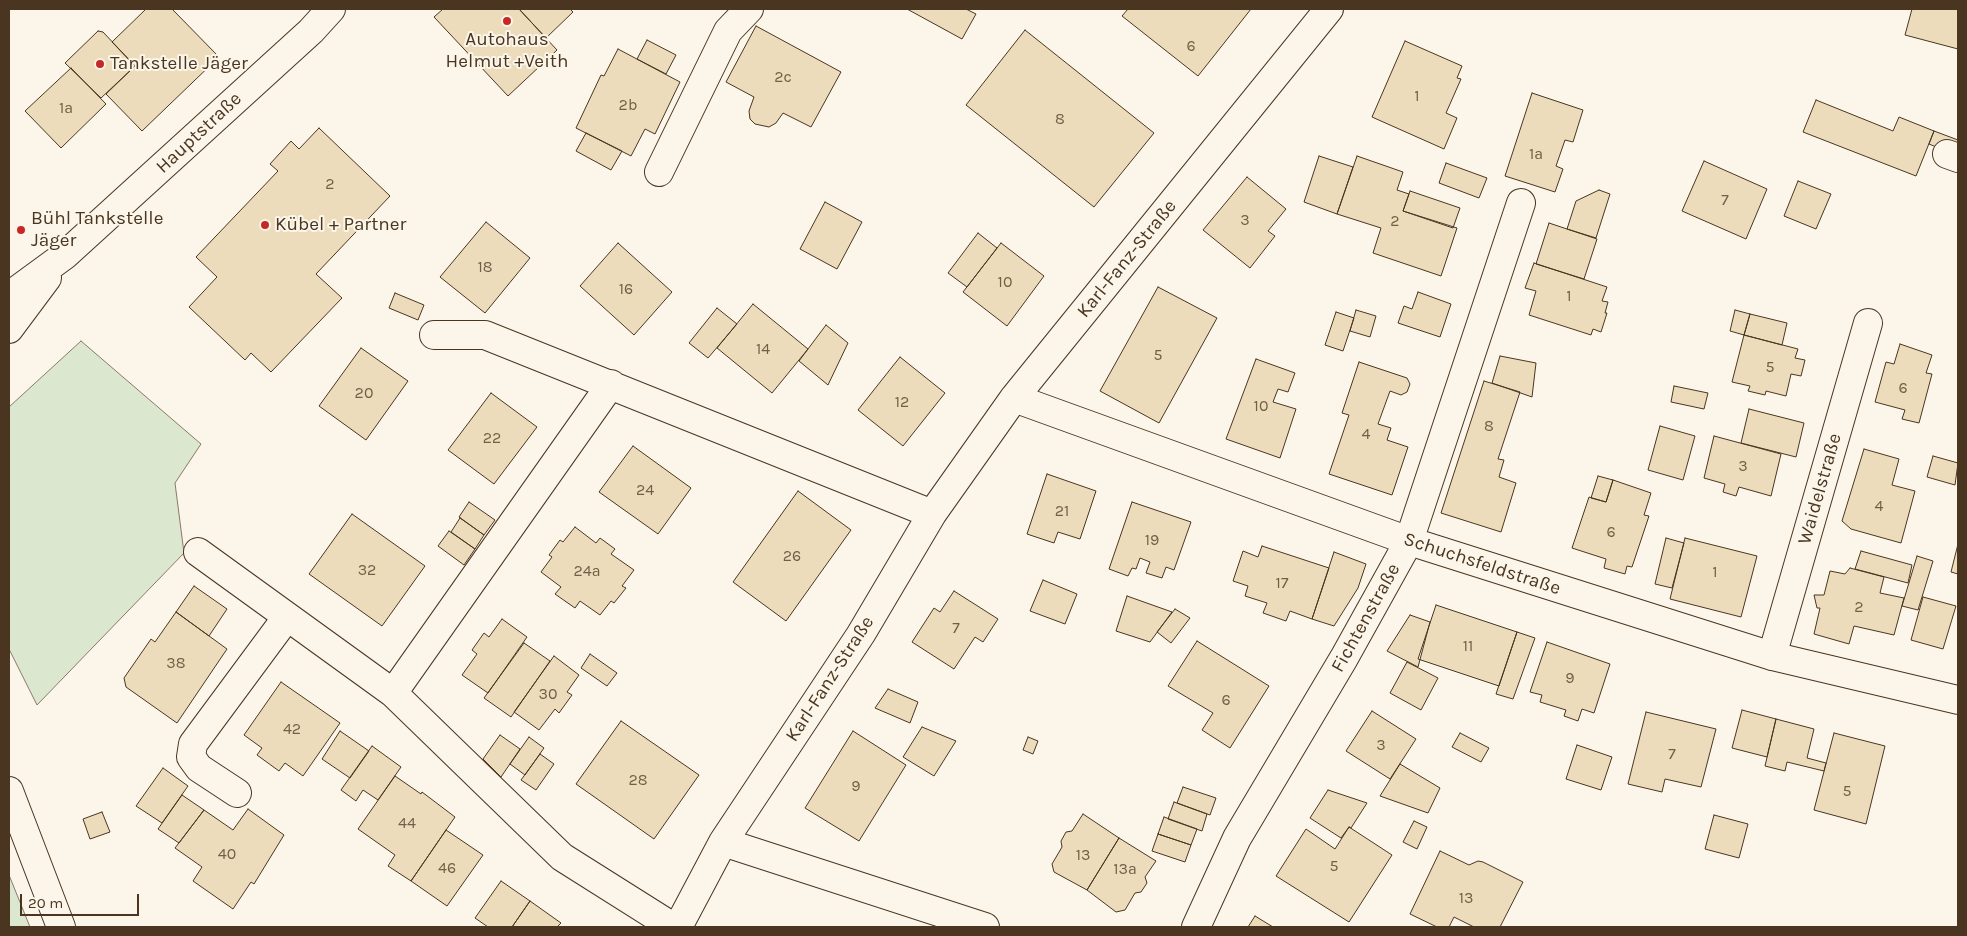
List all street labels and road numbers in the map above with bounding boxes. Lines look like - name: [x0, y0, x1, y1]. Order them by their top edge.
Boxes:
- street label: Hauptstraße: [151, 88, 247, 178]
- street label: Karl-Fanz-Straße: [1072, 195, 1182, 323]
- street label: Waidelstraße: [1793, 431, 1847, 547]
- street label: Schuchsfeldstraße: [1401, 528, 1563, 600]
- street label: Fichtenstraße: [1327, 560, 1405, 676]
- street label: Karl-Fanz-Straße: [781, 612, 879, 746]

